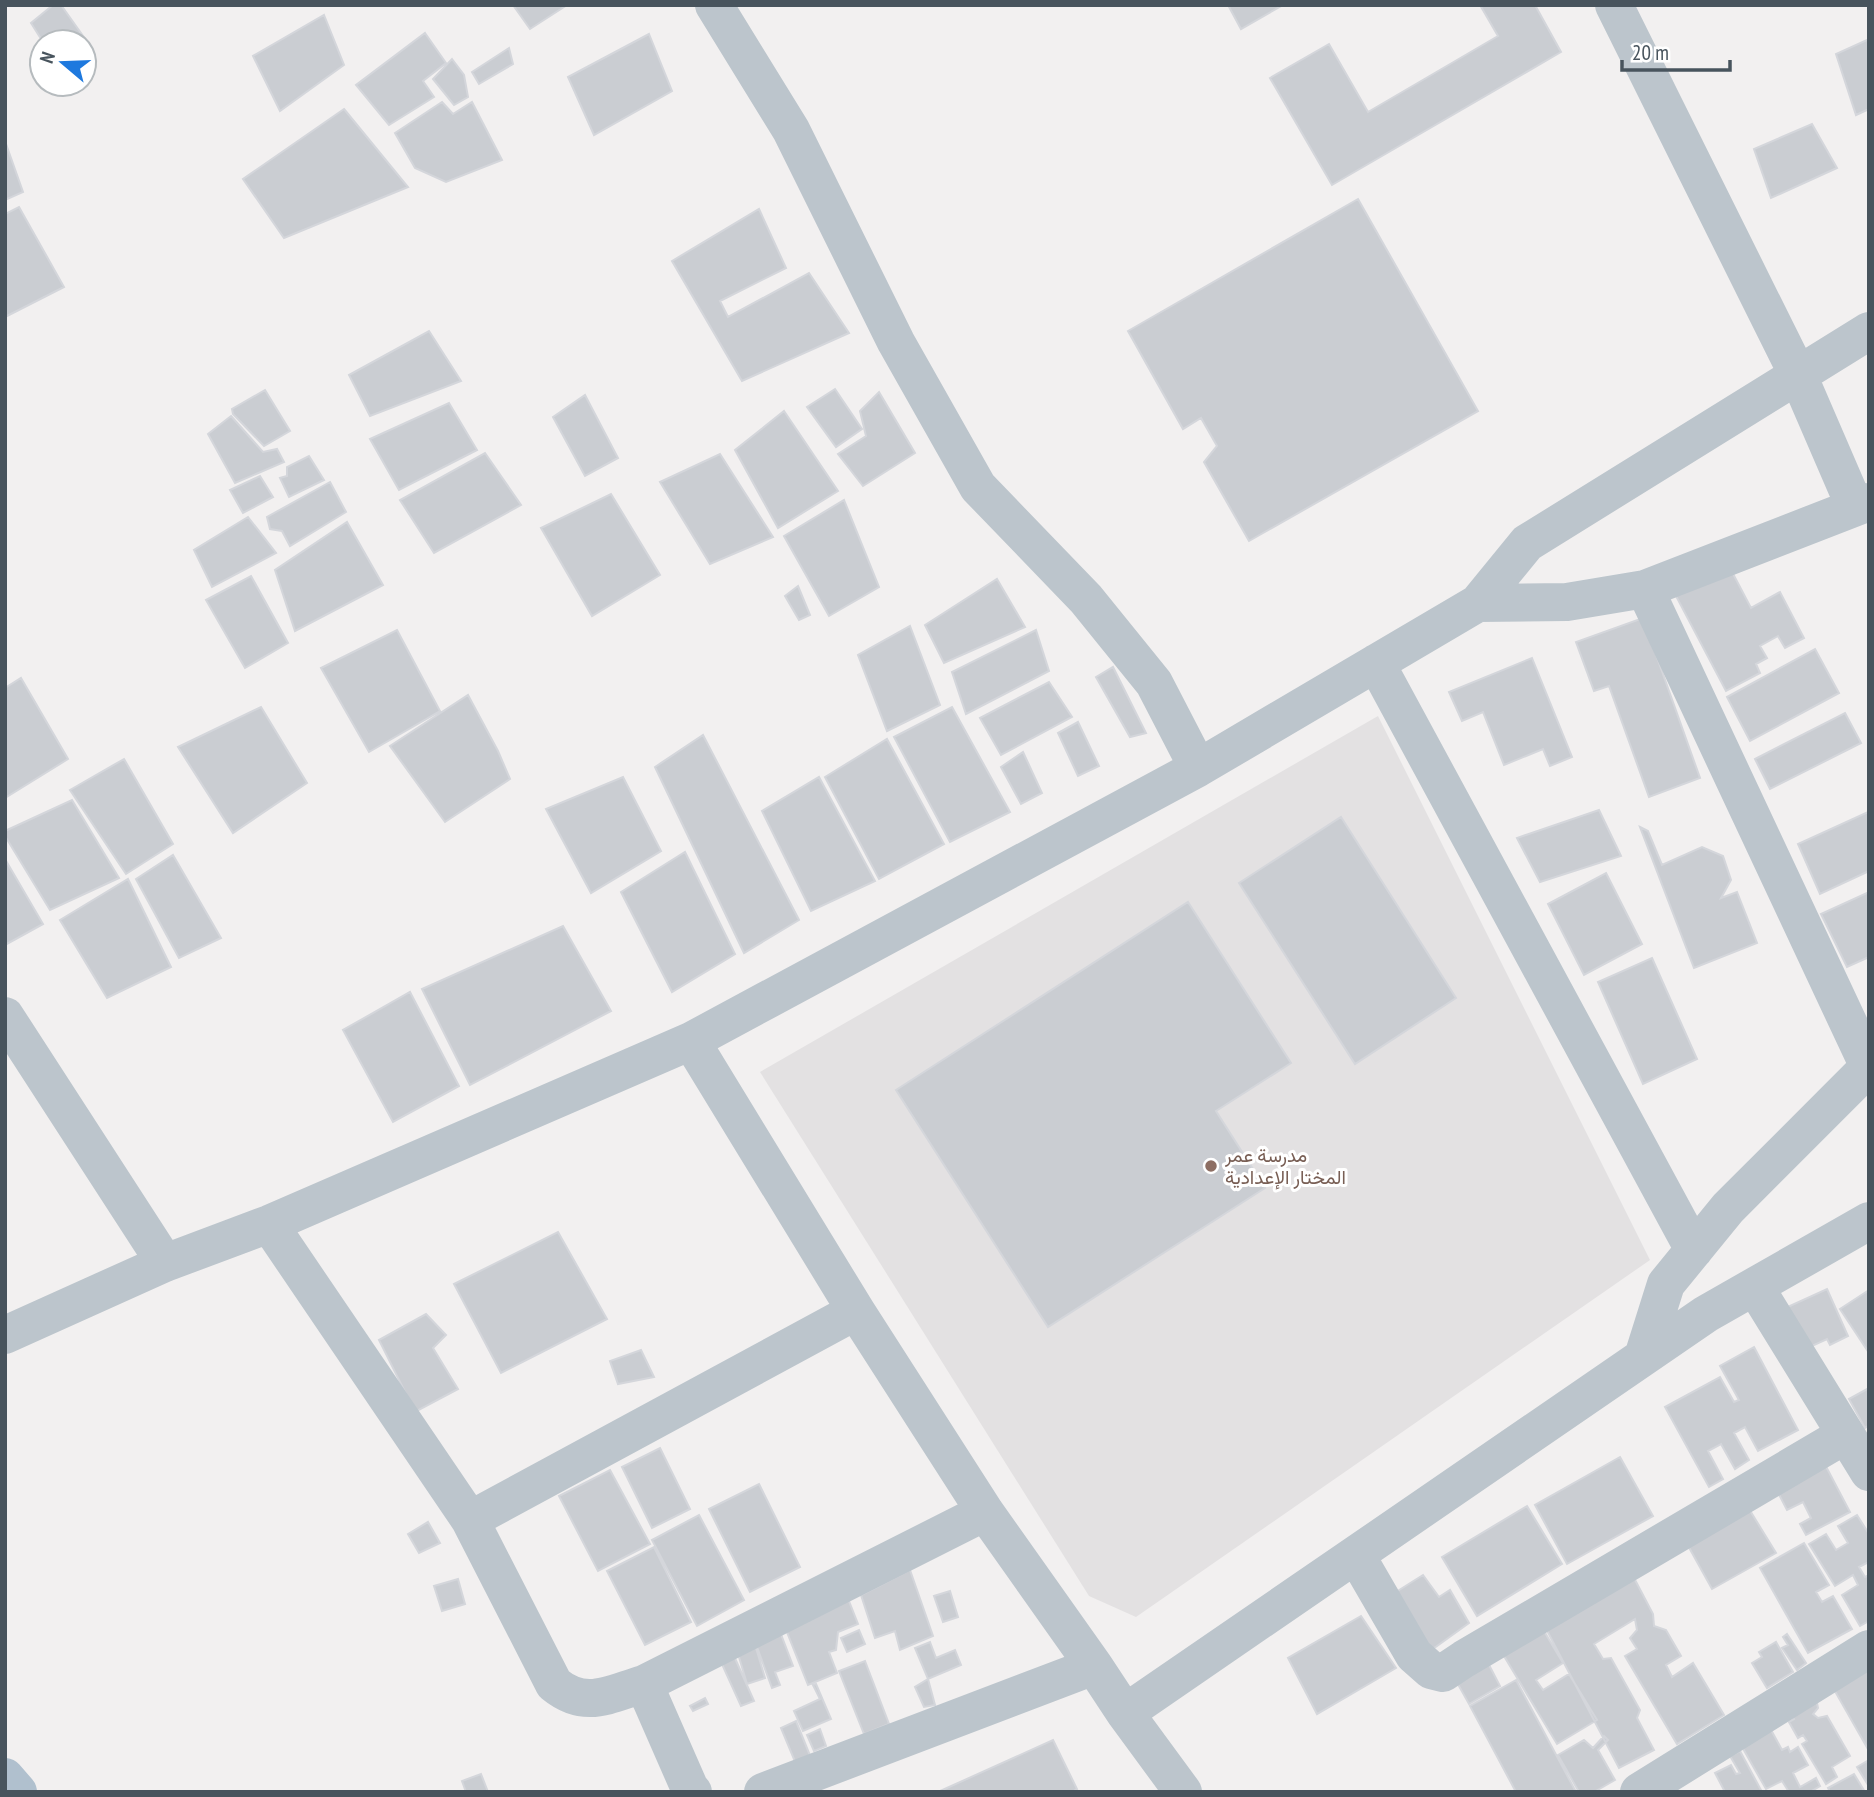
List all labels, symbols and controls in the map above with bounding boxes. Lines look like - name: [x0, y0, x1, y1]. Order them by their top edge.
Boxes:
- north arrow: [28, 28, 98, 98]
- scale bar: [1622, 28, 1730, 72]
- text: 20 m: [1632, 39, 1669, 66]
- text: N: [34, 49, 60, 66]
- place label: مدرسة عمر المختار الإعدادية: [1224, 1143, 1346, 1190]
- marker: مدرسة عمر المختار الإعدادية: [1203, 1158, 1219, 1174]

